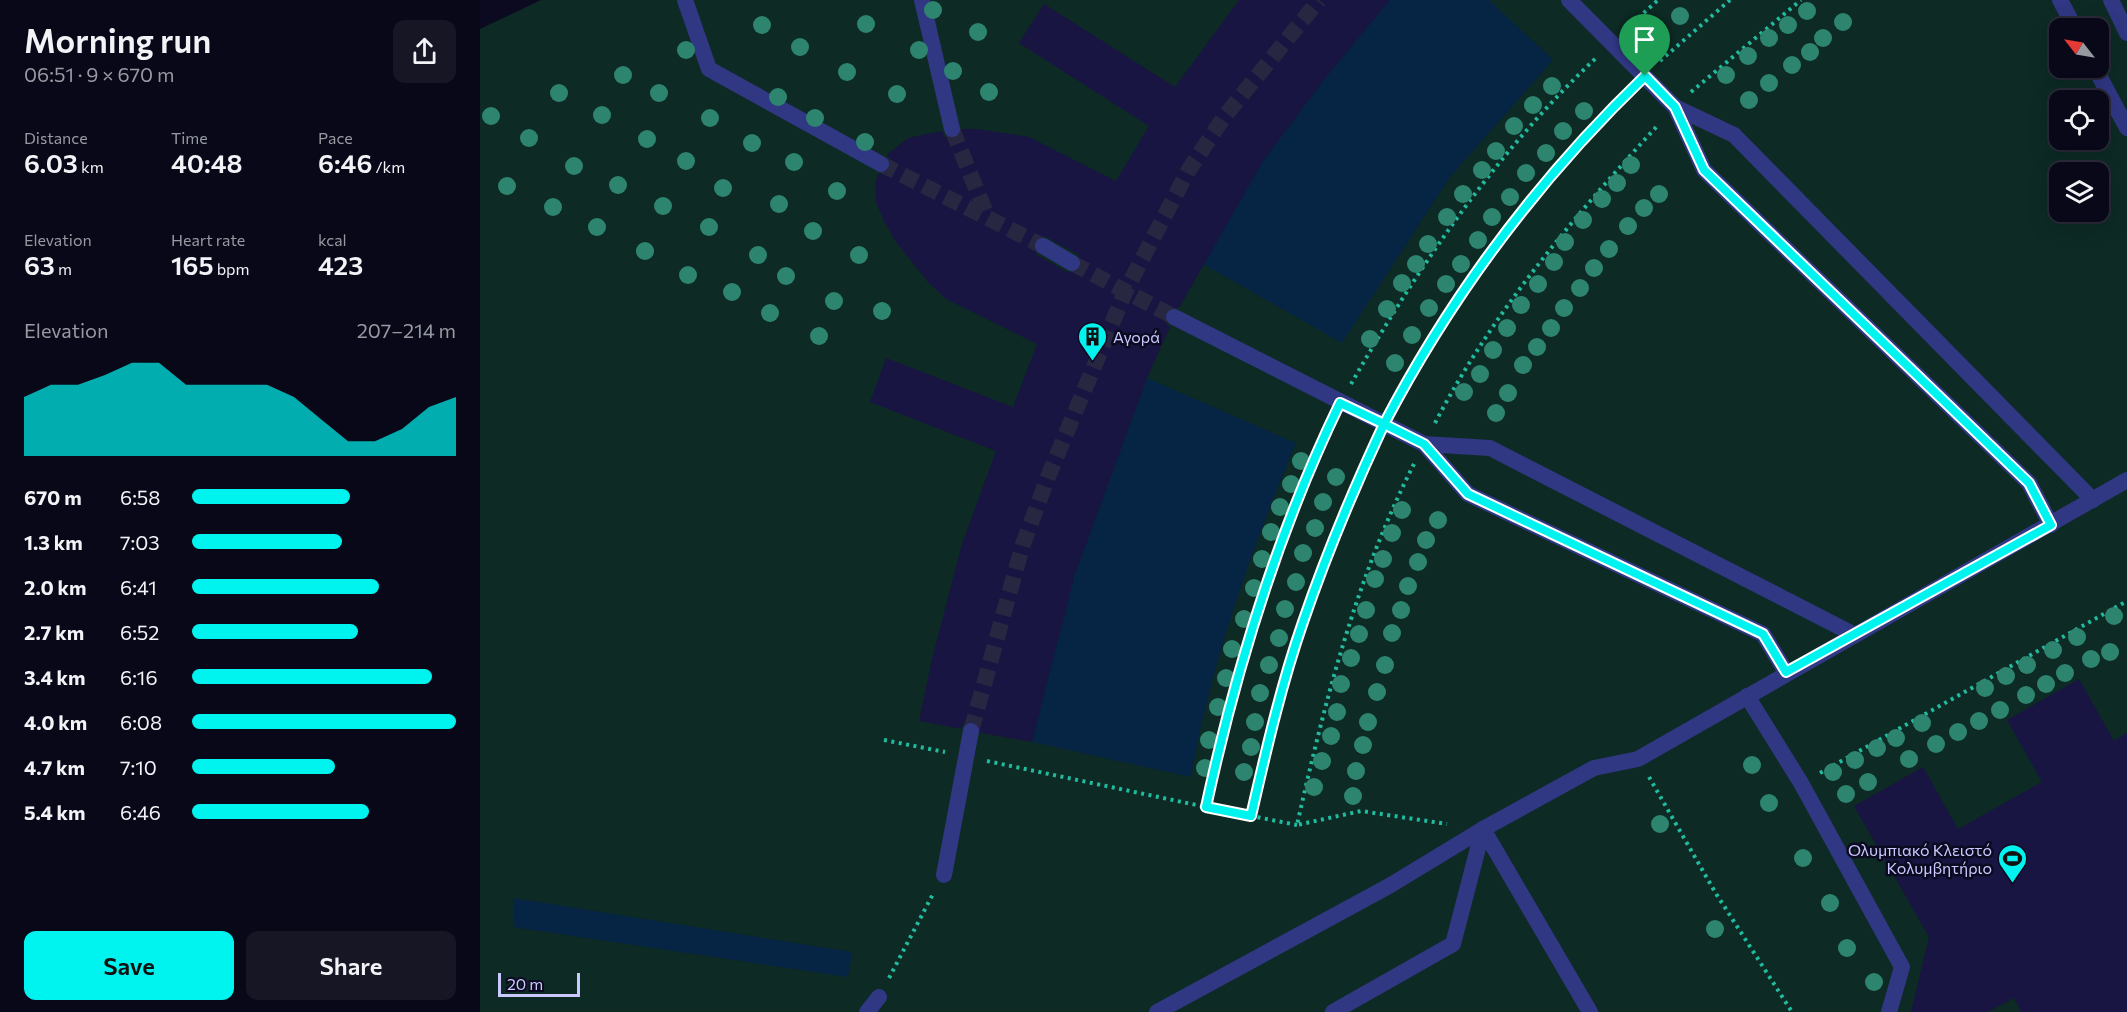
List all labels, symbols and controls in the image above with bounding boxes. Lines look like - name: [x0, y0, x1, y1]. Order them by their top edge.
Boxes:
- pin: [1619, 14, 1670, 76]
- north arrow: [2049, 18, 2109, 78]
- map controls: [2049, 18, 2109, 222]
- text: Morning run: [24, 19, 211, 60]
- button: share: [393, 20, 456, 83]
- icon: arrive: [1628, 23, 1661, 56]
- text: 06:51 · 9 × 670 m: [24, 62, 174, 86]
- button: locate: [2049, 90, 2109, 150]
- text: Distance: [24, 128, 88, 147]
- text: Time: [171, 128, 208, 147]
- text: Pace: [318, 128, 353, 147]
- text: 6.03: [24, 147, 78, 178]
- text: 40:48: [171, 147, 242, 178]
- text: 6:46: [318, 147, 372, 178]
- text: km: [78, 157, 104, 176]
- text: /km: [372, 157, 405, 176]
- button: layers: [2049, 162, 2109, 222]
- text: Elevation: [24, 230, 92, 249]
- text: Heart rate: [171, 230, 245, 249]
- text: kcal: [318, 230, 347, 249]
- text: 63: [24, 249, 55, 280]
- text: 165: [171, 249, 214, 280]
- text: 423: [318, 249, 363, 280]
- text: m: [55, 259, 72, 278]
- text: bpm: [214, 259, 250, 278]
- text: Elevation: [24, 318, 109, 342]
- text: 207–214 m: [357, 318, 456, 342]
- building icon: Αγορά: [1076, 320, 1108, 362]
- place label: Αγορά: [1113, 327, 1160, 346]
- text: 670 m: [24, 485, 82, 509]
- text: 6:58: [120, 485, 161, 509]
- text: 1.3 km: [24, 530, 83, 554]
- text: 7:03: [120, 530, 160, 554]
- text: 2.0 km: [24, 575, 86, 599]
- text: 6:41: [120, 575, 157, 599]
- text: 2.7 km: [24, 620, 84, 644]
- text: 6:52: [120, 620, 159, 644]
- text: 3.4 km: [24, 665, 86, 689]
- text: 6:16: [120, 665, 158, 689]
- text: 4.0 km: [24, 710, 87, 734]
- text: 6:08: [120, 710, 162, 734]
- text: 4.7 km: [24, 755, 85, 779]
- text: 7:10: [120, 755, 157, 779]
- text: 5.4 km: [24, 800, 86, 824]
- text: 6:46: [120, 800, 161, 824]
- place label: Ολυμπιακό Κλειστό Κολυμβητήριο: [1848, 840, 1992, 877]
- sports icon: Ολυμπιακό Κλειστό Κολυμβητήριο: [1997, 842, 2029, 884]
- button: Save: [24, 931, 234, 1000]
- button: Share: [246, 931, 456, 1000]
- scale bar: [498, 970, 580, 998]
- text: 20 m: [507, 974, 543, 993]

